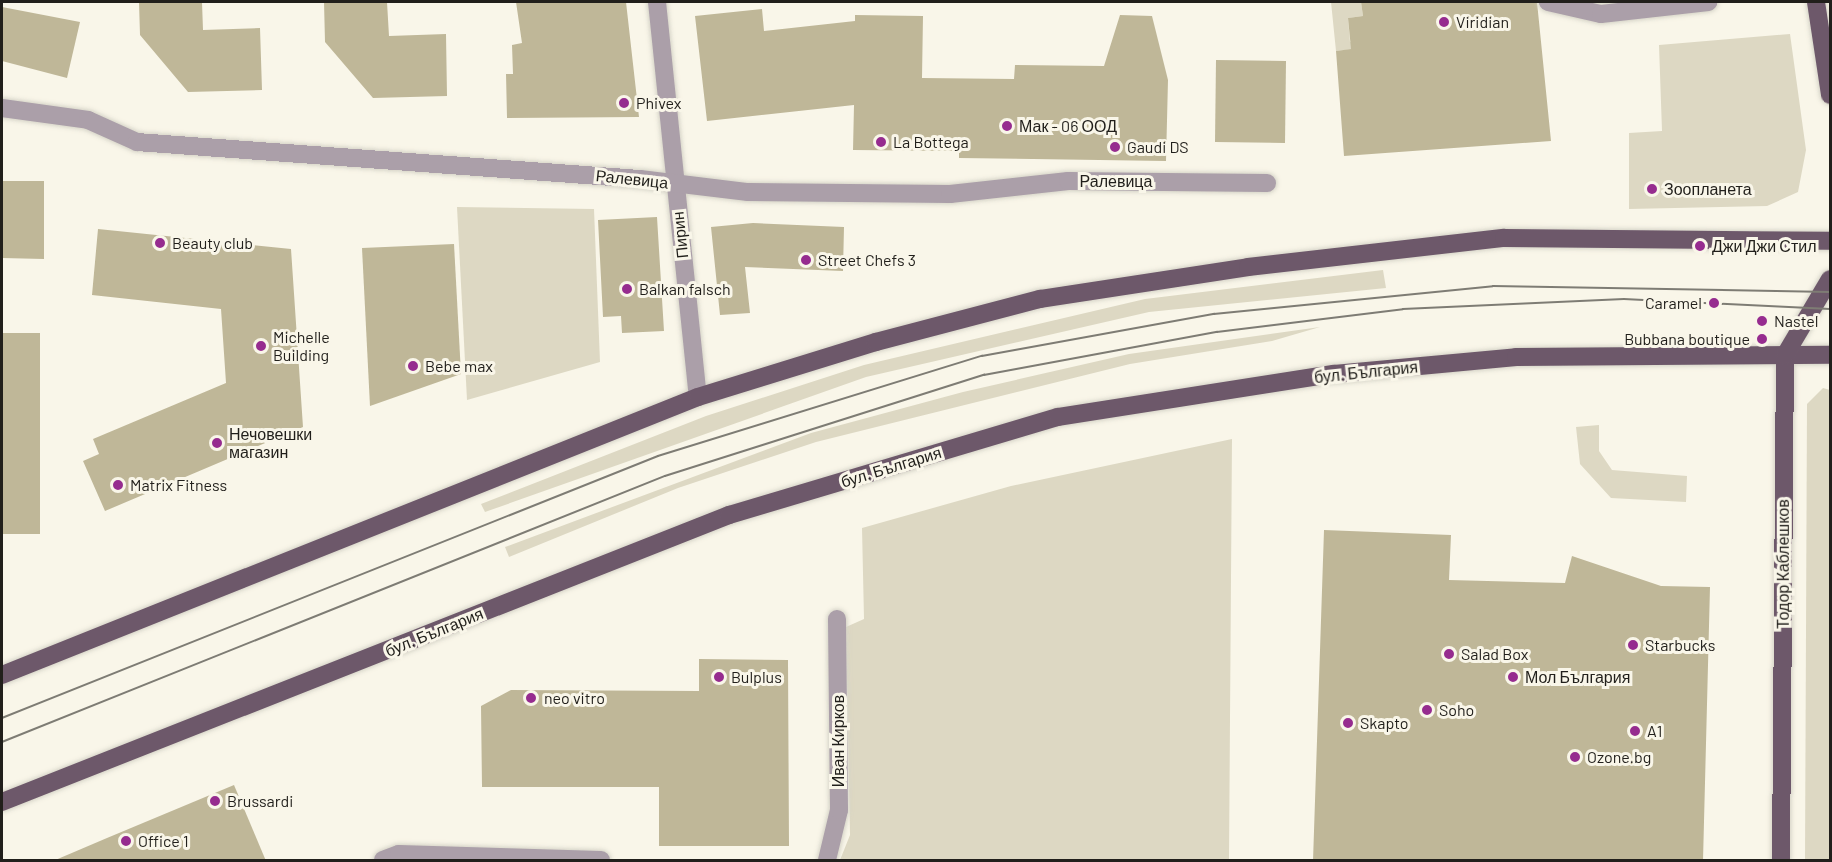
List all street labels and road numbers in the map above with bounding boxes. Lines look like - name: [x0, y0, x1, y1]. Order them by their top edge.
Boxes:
- street label: Ралевица: [595, 166, 669, 192]
- street label: Ралевица: [1080, 171, 1152, 191]
- street label: Пирин: [668, 211, 692, 259]
- street label: бул. България: [1313, 357, 1419, 387]
- street label: бул. България: [838, 443, 944, 491]
- street label: Тодор Каблешков: [1773, 499, 1793, 629]
- street label: бул. България: [382, 604, 486, 660]
- street label: Иван Кирков: [828, 695, 848, 787]

